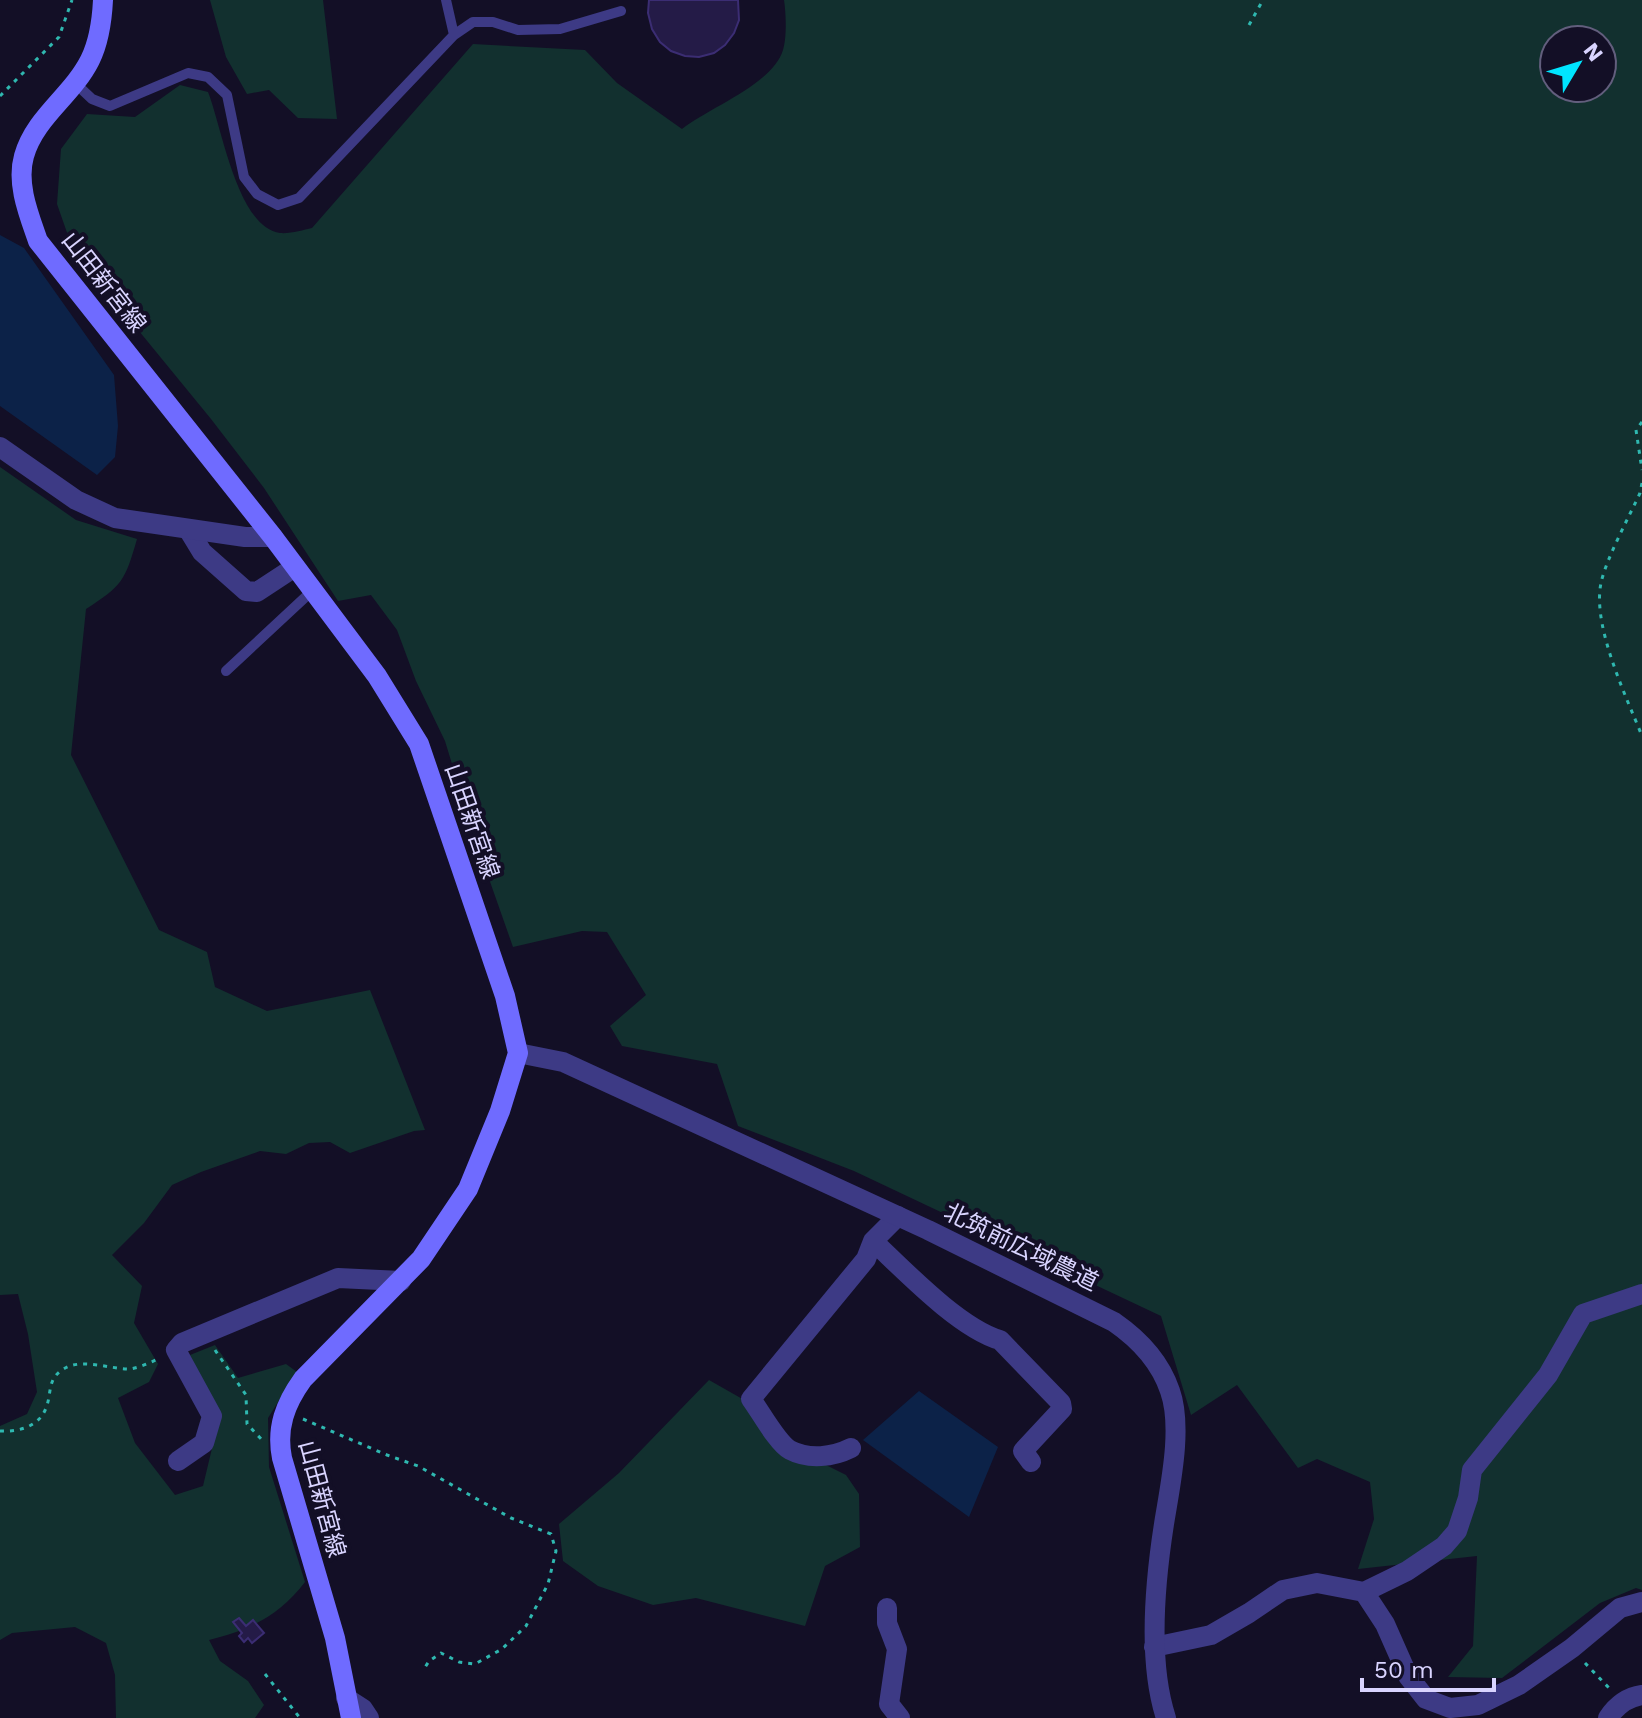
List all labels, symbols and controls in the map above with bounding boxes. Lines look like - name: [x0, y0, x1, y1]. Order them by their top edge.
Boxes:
- north arrow: [1538, 24, 1618, 104]
- text: N: [1578, 38, 1608, 66]
- street label: 山田新宮線: [56, 226, 152, 338]
- street label: 山田新宮線: [439, 760, 505, 882]
- street label: 北筑前広域農道: [939, 1198, 1103, 1296]
- street label: 山田新宮線: [293, 1437, 351, 1561]
- scale bar: [1362, 1642, 1494, 1692]
- text: 50 m: [1374, 1656, 1434, 1684]

